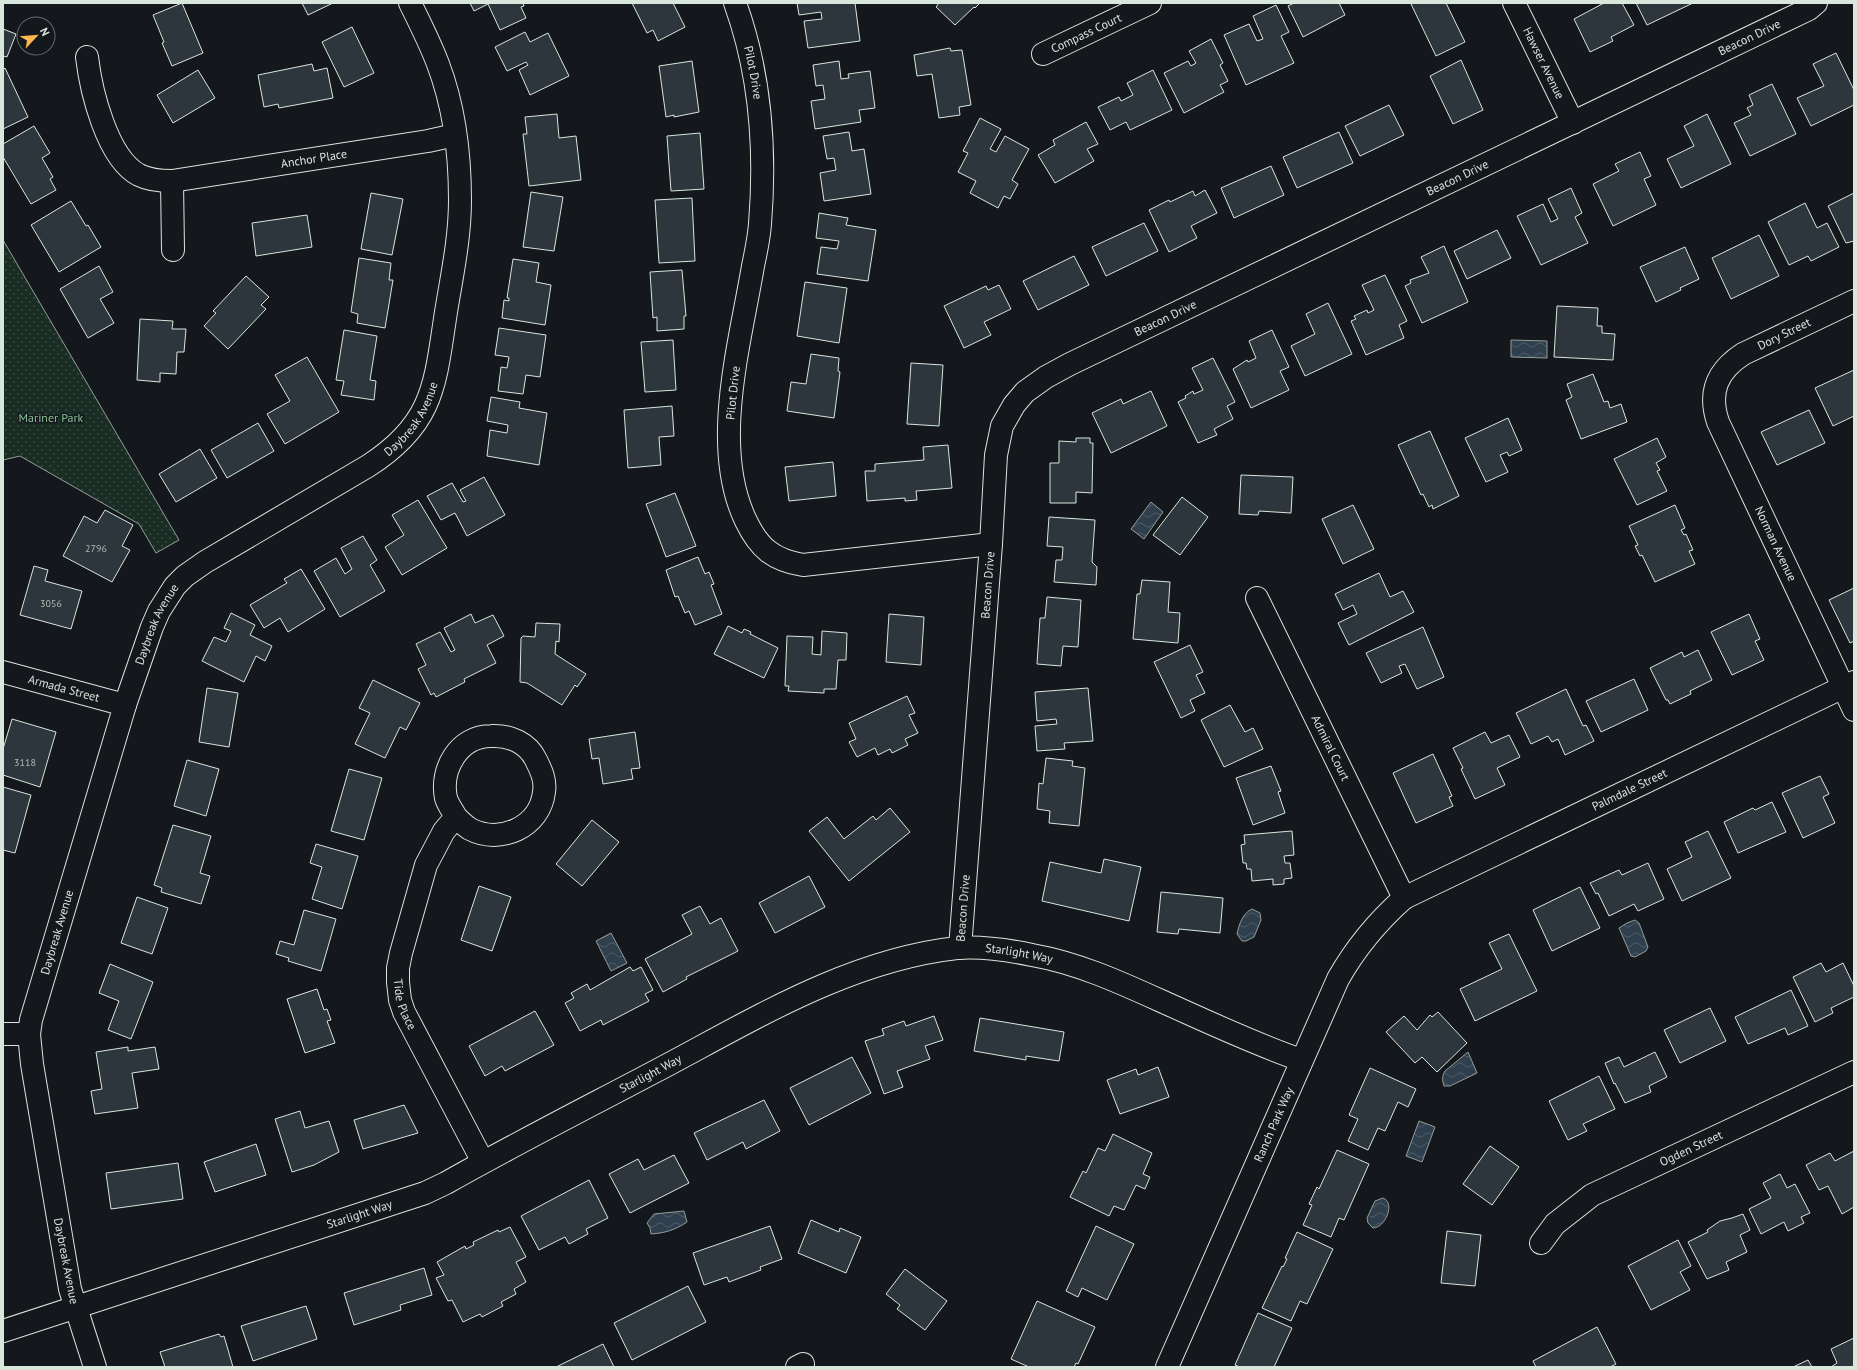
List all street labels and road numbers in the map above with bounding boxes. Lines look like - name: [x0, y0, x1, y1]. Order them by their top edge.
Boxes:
- street label: Compass Court: [1048, 10, 1124, 56]
- street label: Beacon Drive: [1716, 16, 1783, 59]
- street label: Hawser Avenue: [1520, 24, 1568, 101]
- street label: Pilot Drive: [741, 44, 766, 100]
- street label: Anchor Place: [280, 146, 348, 171]
- street label: Beacon Drive: [1424, 156, 1491, 199]
- street label: Beacon Drive: [1131, 296, 1199, 339]
- street label: Dory Street: [1755, 314, 1813, 353]
- street label: Pilot Drive: [722, 365, 743, 421]
- street label: Daybreak Avenue: [381, 380, 440, 459]
- street label: Norman Avenue: [1752, 504, 1800, 584]
- street label: Beacon Drive: [977, 551, 997, 619]
- street label: Daybreak Avenue: [132, 581, 181, 667]
- street label: Armada Street: [27, 671, 101, 705]
- street label: Admiral Court: [1309, 713, 1353, 783]
- street label: Palmdale Street: [1589, 765, 1669, 814]
- street label: Beacon Drive: [953, 874, 973, 942]
- street label: Daybreak Avenue: [37, 888, 76, 976]
- street label: Starlight Way: [985, 940, 1055, 966]
- street label: Tide Place: [391, 978, 420, 1032]
- street label: Starlight Way: [617, 1051, 684, 1096]
- street label: Ranch Park Way: [1250, 1084, 1297, 1164]
- street label: Ogden Street: [1657, 1127, 1725, 1169]
- street label: Starlight Way: [324, 1196, 394, 1232]
- street label: Daybreak Avenue: [51, 1216, 82, 1305]

